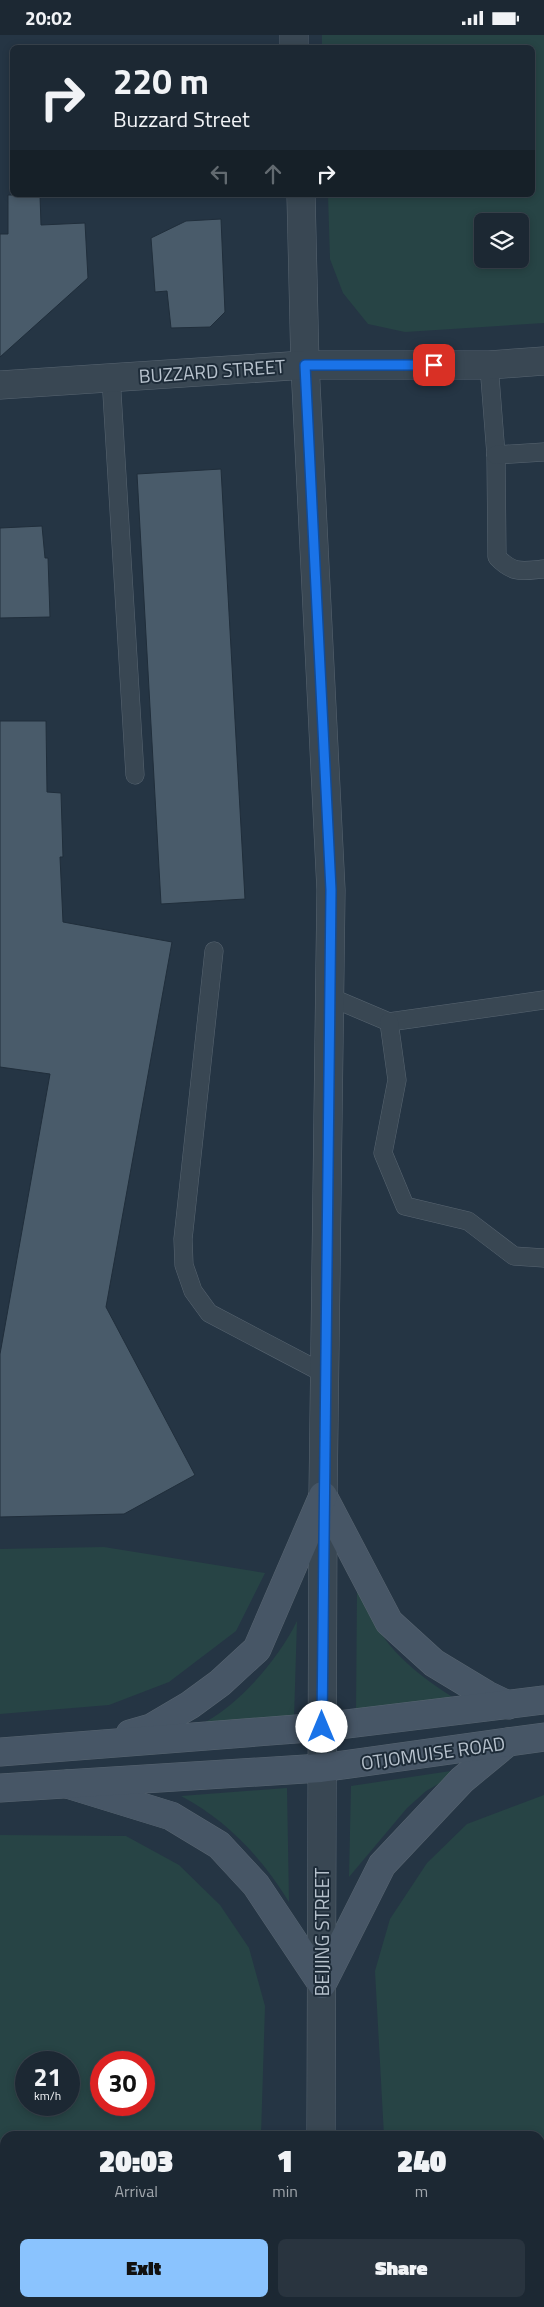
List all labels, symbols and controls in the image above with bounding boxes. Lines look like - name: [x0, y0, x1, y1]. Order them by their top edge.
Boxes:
- text: 20:02: [25, 3, 72, 32]
- text: 220 m: [113, 54, 209, 108]
- icon: right: [30, 65, 95, 130]
- text: Buzzard Street: [113, 102, 250, 136]
- icon: left: [206, 160, 234, 188]
- icon: ahead: [259, 160, 287, 188]
- icon: right: [312, 160, 340, 188]
- map controls: [474, 213, 529, 268]
- button: layers: [474, 213, 529, 268]
- pin: [413, 344, 455, 386]
- street label: BUZZARD STREET: [138, 351, 286, 390]
- icon: arrive: [420, 351, 448, 379]
- position arrow: [295, 1700, 347, 1752]
- street label: OTJOMUISE ROAD: [359, 1728, 507, 1777]
- street label: BEIJING STREET: [307, 1868, 336, 1996]
- speed limit sign: 30: [90, 2051, 155, 2116]
- text: 21: [33, 2058, 62, 2096]
- text: km/h: [34, 2086, 61, 2105]
- text: 20:03: [99, 2138, 173, 2184]
- text: 1: [277, 2138, 293, 2184]
- text: 240: [397, 2138, 446, 2184]
- text: Arrival: [114, 2179, 158, 2203]
- text: min: [272, 2179, 298, 2203]
- text: m: [415, 2179, 428, 2203]
- button: Exit: [20, 2239, 268, 2297]
- button: Share: [278, 2239, 525, 2297]

